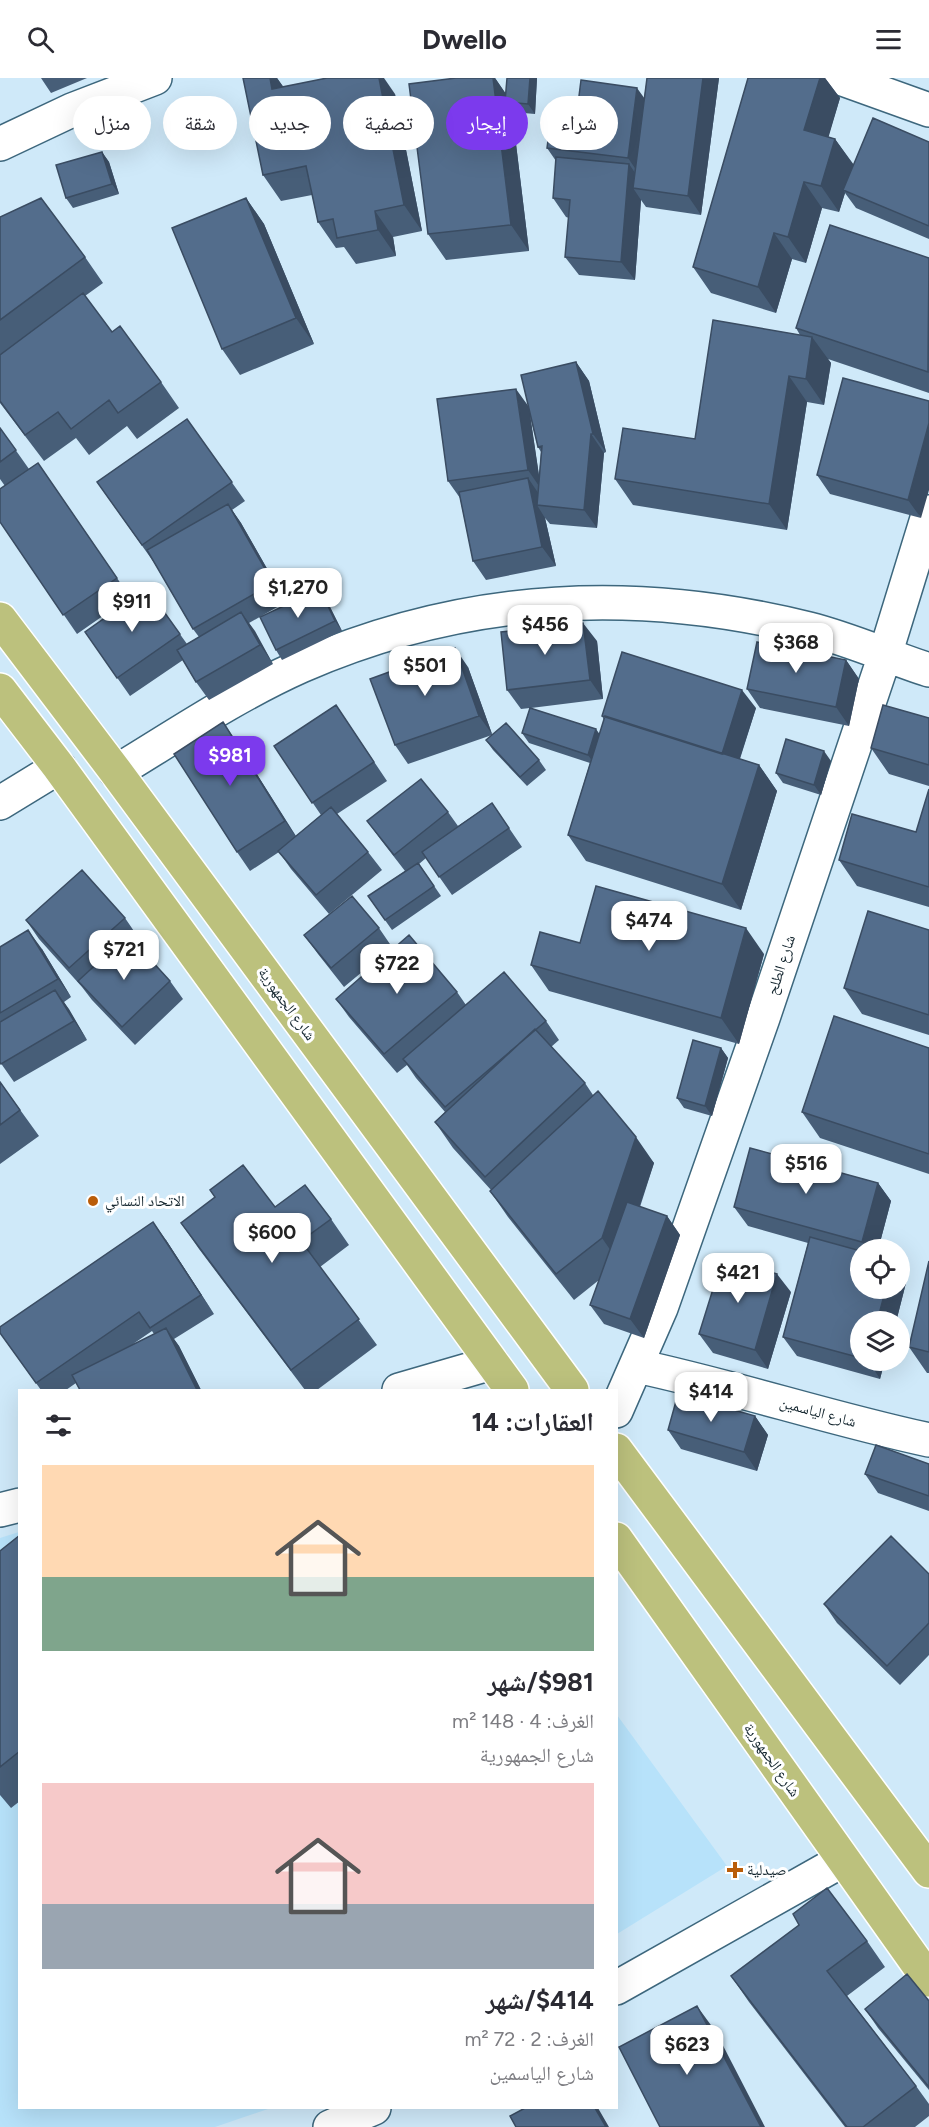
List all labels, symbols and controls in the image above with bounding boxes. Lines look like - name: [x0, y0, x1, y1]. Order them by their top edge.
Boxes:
- icon: search: [24, 23, 57, 56]
- text: Dwello: [422, 23, 507, 56]
- icon: menu: [872, 23, 905, 56]
- chip: منزل: [73, 96, 151, 150]
- chip: شقة: [163, 96, 237, 150]
- chip: جديد: [249, 96, 331, 150]
- chip: تصفية: [343, 96, 434, 150]
- chip: إيجار: [446, 96, 528, 150]
- chip: شراء: [540, 96, 618, 150]
- pin: $1,270: [249, 568, 347, 619]
- text: $1,270: [268, 575, 328, 599]
- pin: $911: [96, 582, 168, 633]
- text: $911: [112, 589, 152, 613]
- pin: $456: [509, 605, 581, 656]
- text: $456: [522, 612, 568, 636]
- pin: $368: [760, 623, 832, 674]
- text: $368: [773, 630, 819, 654]
- pin: $501: [389, 646, 461, 697]
- text: $501: [403, 653, 447, 677]
- pin: $981: [194, 736, 266, 787]
- text: $981: [208, 743, 252, 767]
- pin: $474: [613, 901, 685, 952]
- text: $474: [625, 908, 673, 932]
- pin: $721: [88, 930, 160, 981]
- street label: شارع الطلح: [763, 933, 800, 998]
- text: $721: [103, 937, 145, 961]
- pin: $722: [361, 944, 433, 995]
- text: $722: [374, 951, 420, 975]
- street label: شارع الجمهورية: [254, 964, 320, 1045]
- pin: $516: [770, 1144, 842, 1195]
- text: $516: [785, 1151, 827, 1175]
- place label: الاتحاد النسائي: [105, 1192, 185, 1213]
- marker: الاتحاد النسائي: [86, 1194, 100, 1208]
- pin: $600: [236, 1213, 308, 1264]
- text: $600: [248, 1220, 296, 1244]
- map controls: [850, 1239, 910, 1371]
- button: locate: [850, 1239, 910, 1299]
- pin: $421: [702, 1253, 774, 1304]
- text: $421: [716, 1260, 760, 1284]
- button: layers: [850, 1311, 910, 1371]
- pin: $414: [675, 1372, 747, 1423]
- text: $414: [689, 1379, 733, 1403]
- street label: شارع الياسمين: [778, 1393, 858, 1432]
- text: العقارات: 14: [472, 1406, 594, 1438]
- icon: filters: [42, 1409, 75, 1442]
- icon: home: [264, 1504, 372, 1612]
- text: $981/شهر: [488, 1666, 594, 1698]
- text: الغرف: 4 · 148 m²: [452, 1709, 594, 1733]
- street label: شارع الجمهورية: [739, 1720, 804, 1801]
- text: شارع الجمهورية: [480, 1743, 594, 1767]
- icon: home: [264, 1822, 372, 1930]
- place label: صيدلية: [747, 1861, 787, 1879]
- marker: صيدلية: [728, 1863, 742, 1877]
- text: $414/شهر: [486, 1984, 594, 2016]
- pin: $623: [651, 2025, 723, 2076]
- text: الغرف: 2 · 72 m²: [464, 2027, 594, 2051]
- text: $623: [664, 2032, 710, 2056]
- text: شارع الياسمين: [489, 2061, 594, 2085]

